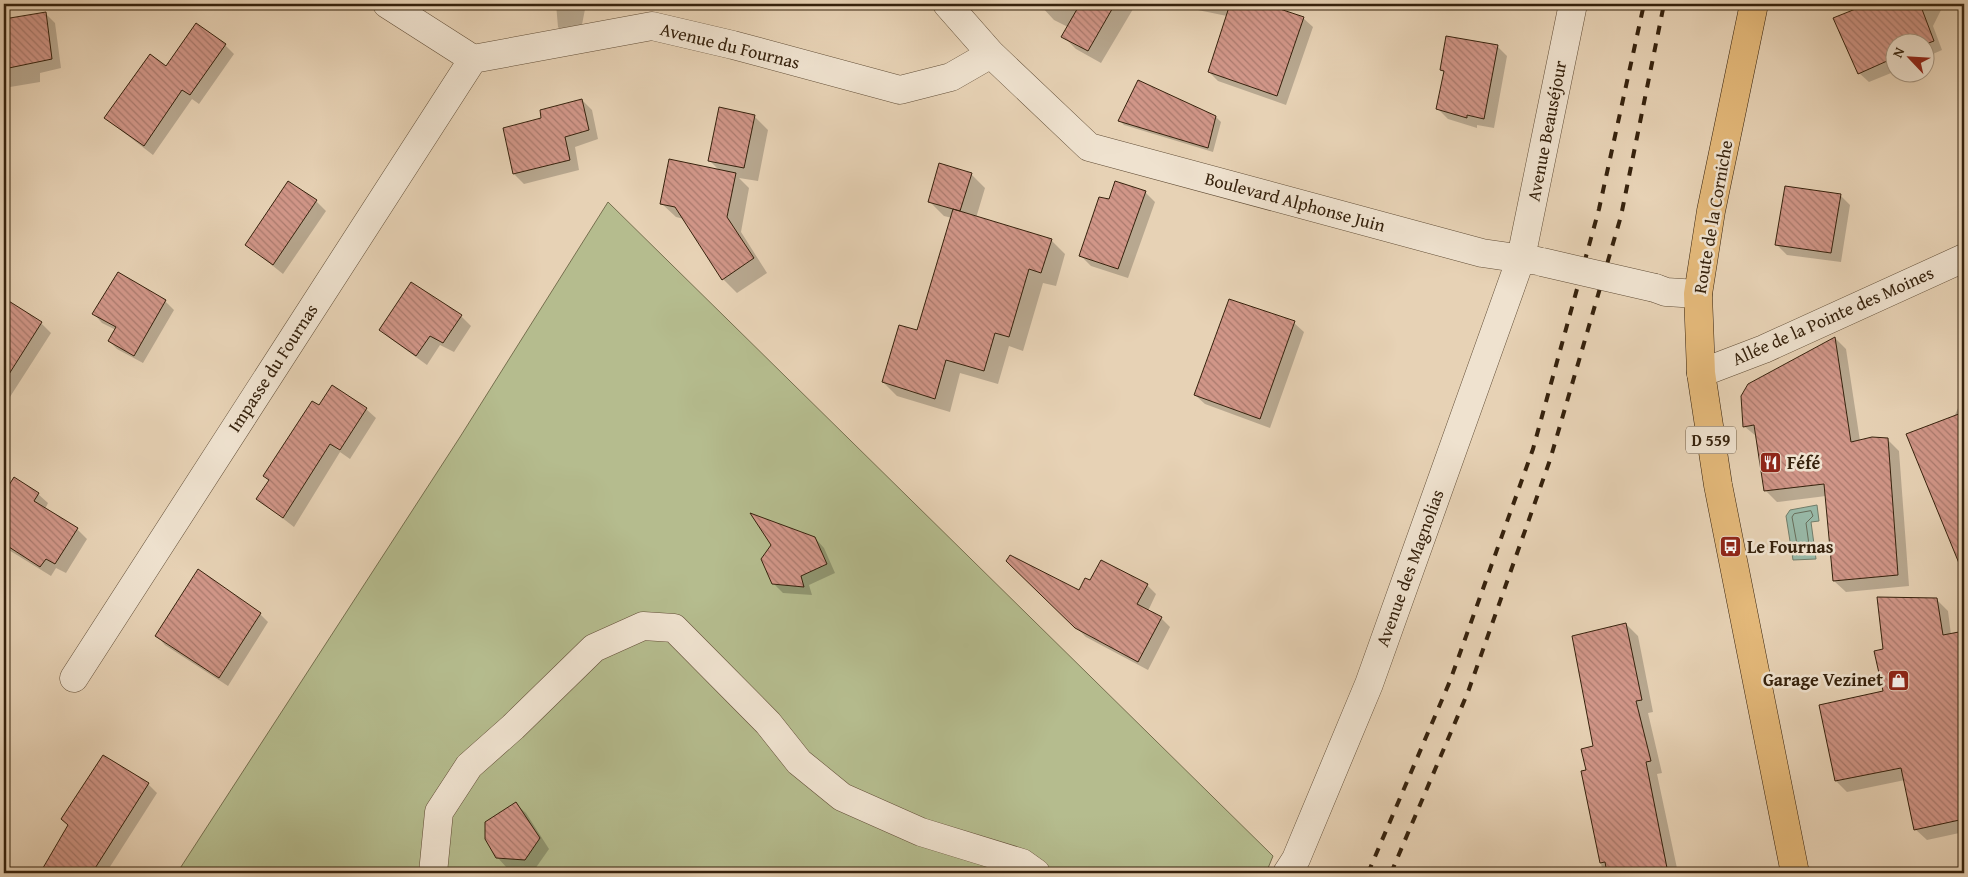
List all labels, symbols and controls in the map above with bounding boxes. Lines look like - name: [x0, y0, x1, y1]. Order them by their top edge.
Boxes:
- street label: Avenue du Fournas: [658, 15, 803, 76]
- north arrow: [1886, 32, 1936, 82]
- text: N: [1887, 43, 1910, 61]
- street label: Avenue Beauséjour: [1520, 58, 1574, 204]
- street label: Route de la Corniche: [1686, 138, 1739, 296]
- street label: Boulevard Alphonse Juin: [1202, 164, 1388, 239]
- street label: Allée de la Pointe des Moines: [1728, 259, 1938, 372]
- street label: Impasse du Fournas: [221, 298, 324, 437]
- road number: D 559: [1686, 426, 1736, 454]
- place label: Féfé: [1787, 449, 1820, 476]
- restaurant icon: Féfé: [1759, 451, 1783, 475]
- street label: Avenue des Magnolias: [1369, 485, 1451, 650]
- place label: Le Fournas: [1747, 533, 1834, 560]
- bus stop icon: Le Fournas: [1719, 535, 1743, 559]
- place label: Garage Vezinet: [1763, 666, 1883, 693]
- shop icon: Garage Vezinet: [1887, 668, 1911, 692]

